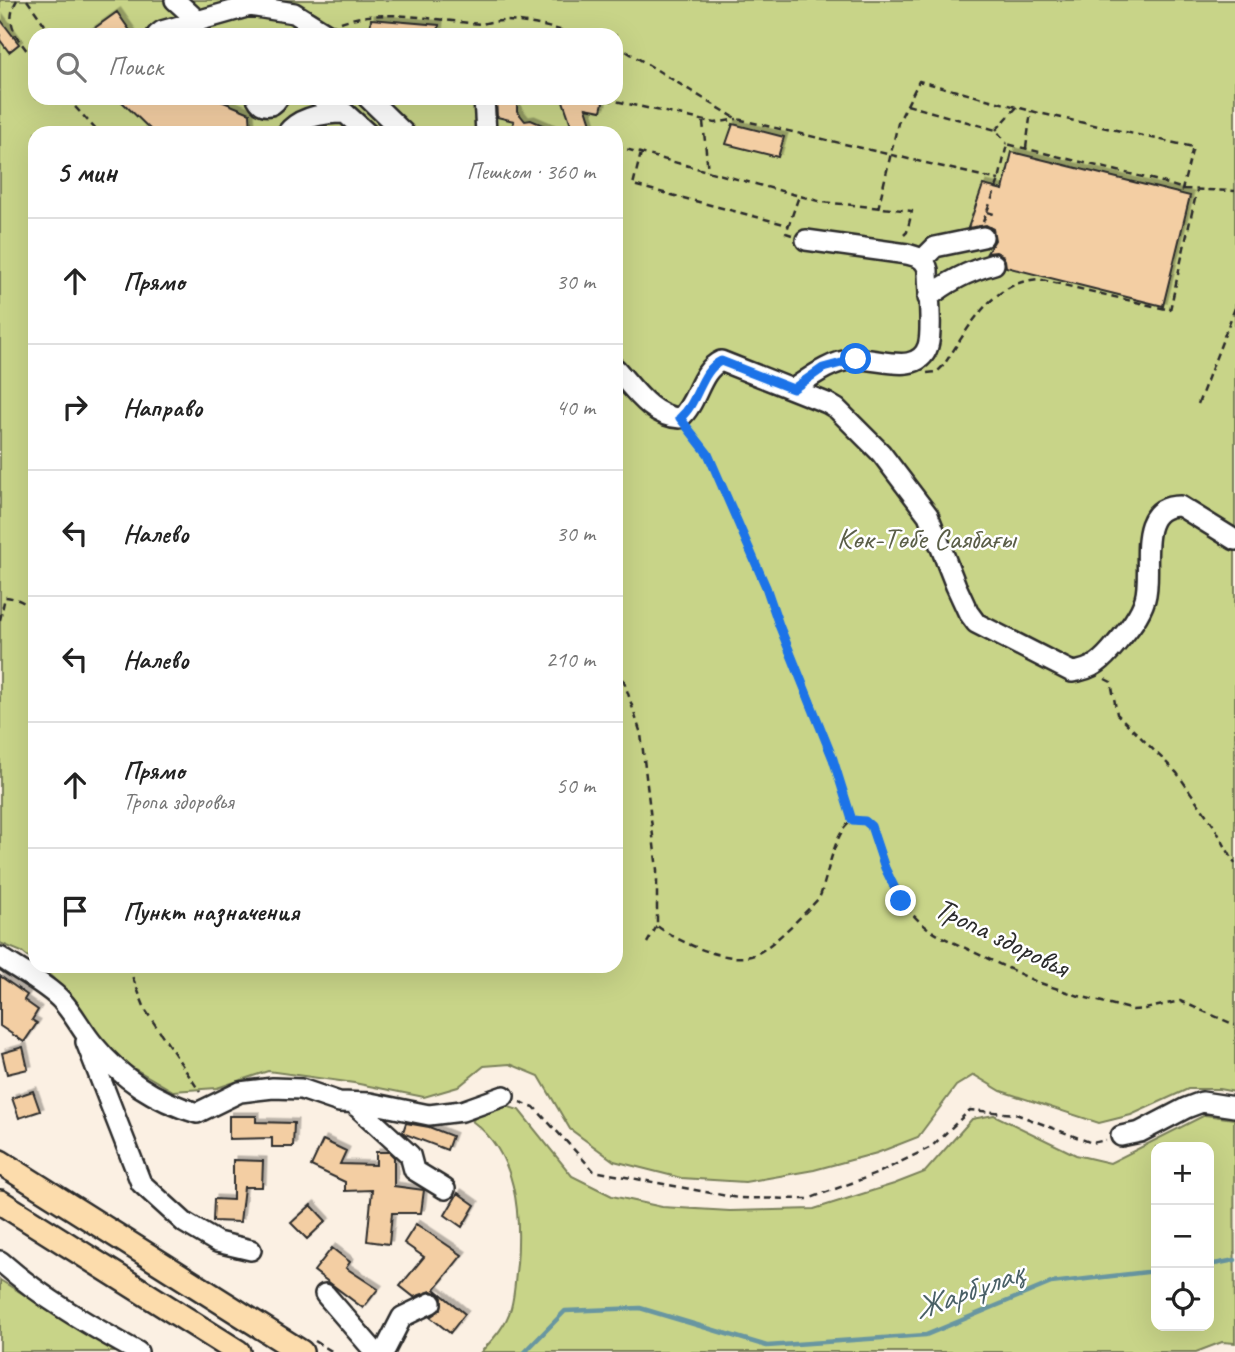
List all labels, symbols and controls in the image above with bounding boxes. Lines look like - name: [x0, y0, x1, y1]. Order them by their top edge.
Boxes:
- search box: [28, 28, 623, 105]
- icon: search: [52, 48, 90, 86]
- text: Поиск: [108, 50, 163, 83]
- text: 5 мин: [56, 153, 117, 191]
- text: Пешком · 360 m: [467, 157, 595, 186]
- icon: ahead: [56, 262, 94, 300]
- text: Прямо: [123, 265, 185, 298]
- text: 30 m: [556, 267, 595, 296]
- route start: [840, 343, 871, 374]
- icon: right: [56, 388, 94, 426]
- text: Направо: [123, 391, 202, 424]
- text: 40 m: [556, 393, 595, 422]
- icon: left: [56, 514, 94, 552]
- text: Налево: [123, 517, 189, 550]
- text: 30 m: [556, 519, 595, 548]
- park label: Көк-Төбе Саябағы: [837, 519, 1017, 557]
- icon: left: [56, 640, 94, 678]
- text: Налево: [123, 643, 189, 676]
- text: 210 m: [546, 645, 595, 674]
- text: Прямо: [123, 754, 185, 787]
- icon: ahead: [56, 766, 94, 804]
- text: 50 m: [556, 771, 595, 800]
- text: Тропа здоровья: [123, 787, 233, 816]
- route end: [885, 885, 916, 916]
- street label: Тропа здоровья: [929, 888, 1077, 987]
- icon: arrive: [56, 892, 94, 930]
- text: Пункт назначения: [123, 895, 299, 928]
- map controls: [1151, 1142, 1214, 1331]
- button: +: [1151, 1142, 1214, 1205]
- button: −: [1151, 1205, 1214, 1268]
- water label: Жарбұлақ: [908, 1250, 1033, 1329]
- button: locate: [1151, 1268, 1214, 1331]

